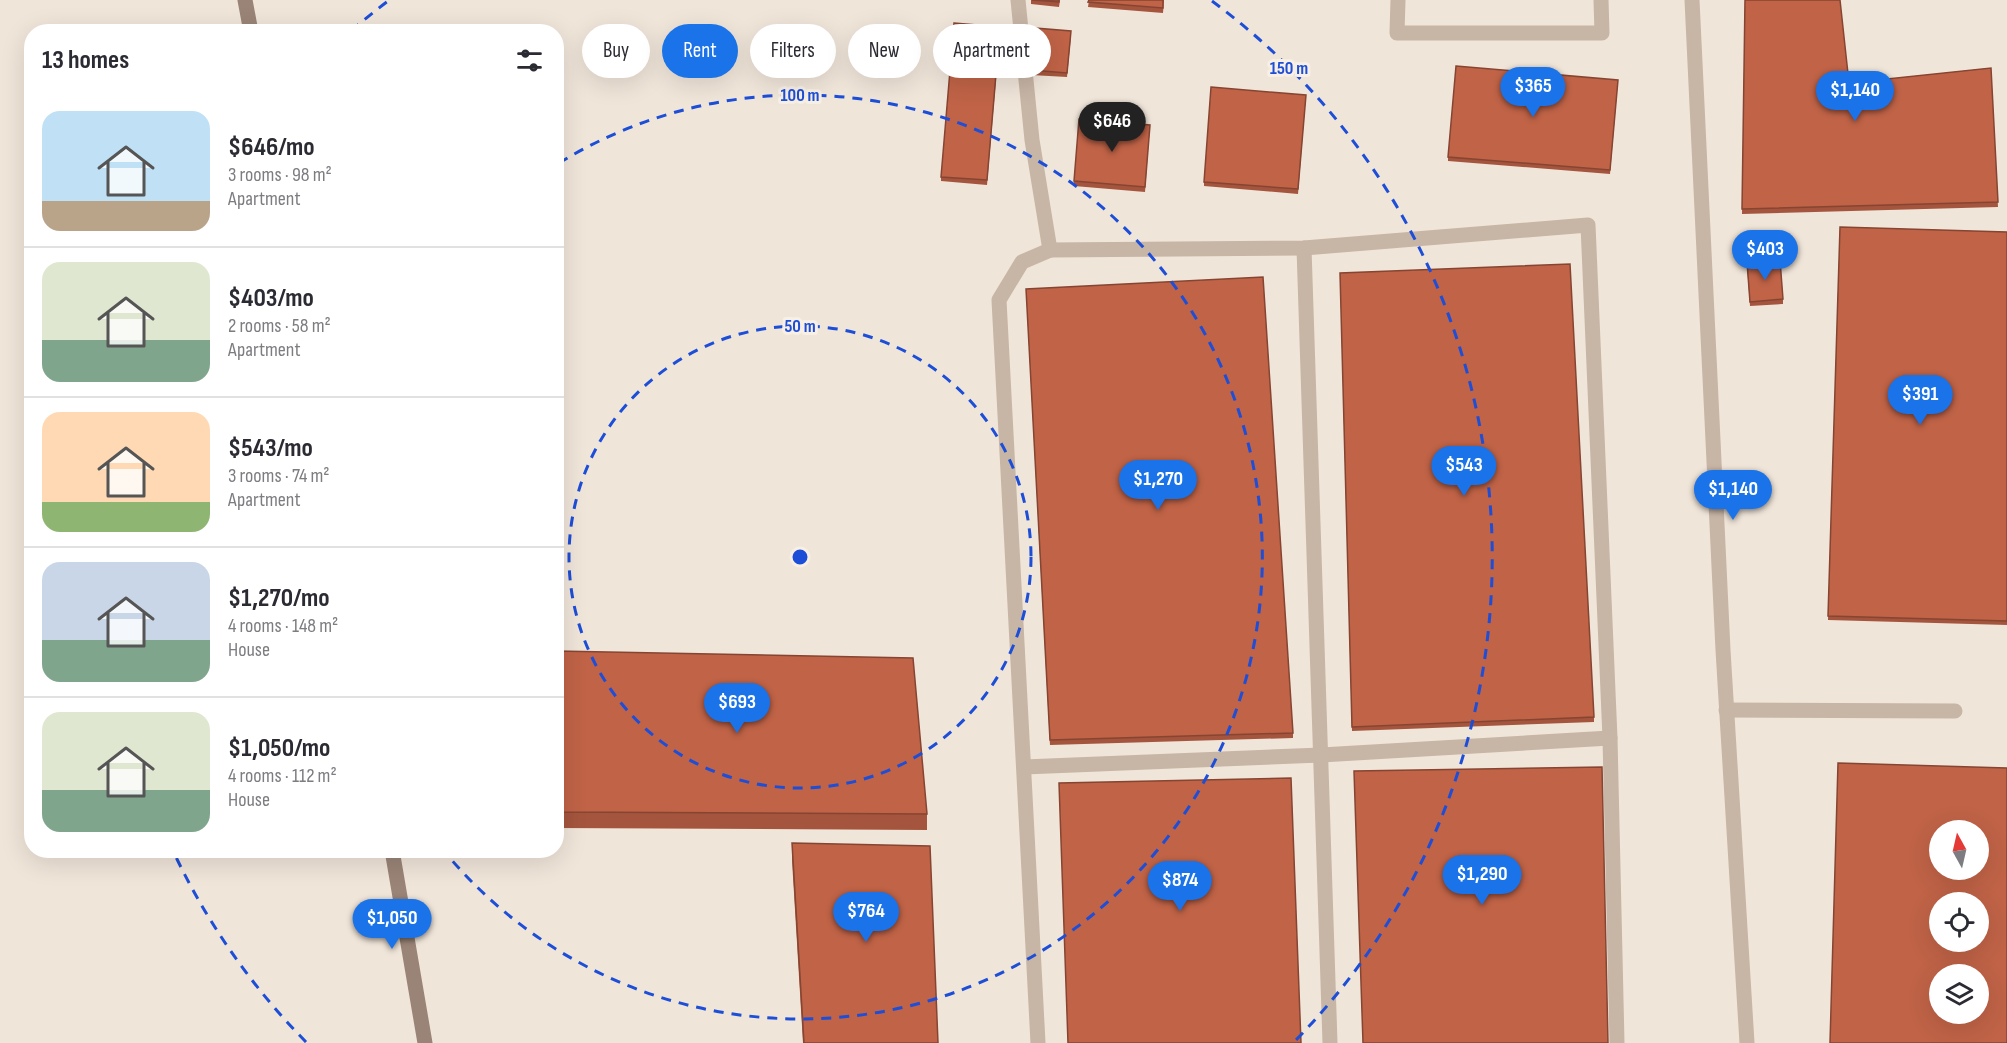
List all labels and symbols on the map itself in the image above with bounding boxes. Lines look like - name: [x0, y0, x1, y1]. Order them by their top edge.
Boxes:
- text: 150 m: [1270, 58, 1308, 79]
- pin: $365: [1497, 67, 1569, 118]
- pin: $1,140: [1806, 71, 1904, 122]
- text: 100 m: [781, 85, 820, 106]
- pin: $646: [1076, 102, 1148, 153]
- pin: $403: [1729, 230, 1801, 281]
- text: 50 m: [784, 316, 816, 337]
- pin: $391: [1884, 375, 1956, 426]
- pin: $543: [1428, 446, 1500, 497]
- pin: $1,270: [1109, 460, 1207, 511]
- pin: $1,140: [1684, 470, 1782, 521]
- centre of rings: [790, 547, 810, 567]
- pin: $693: [701, 683, 773, 734]
- north arrow: [1929, 820, 1989, 880]
- pin: $1,290: [1433, 855, 1531, 906]
- pin: $874: [1144, 861, 1216, 912]
- pin: $764: [830, 892, 902, 943]
- pin: $1,050: [343, 899, 441, 950]

